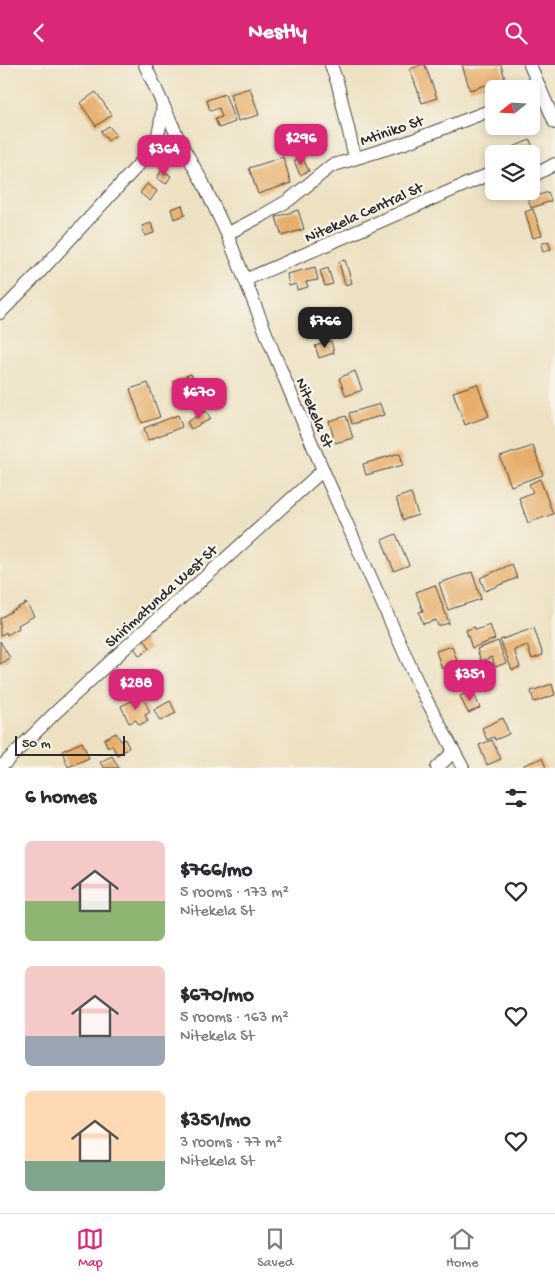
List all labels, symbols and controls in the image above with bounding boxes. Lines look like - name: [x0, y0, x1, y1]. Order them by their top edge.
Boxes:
- icon: back: [25, 19, 53, 47]
- icon: search: [502, 19, 530, 47]
- text: Nestly: [248, 20, 307, 46]
- north arrow: [485, 80, 540, 135]
- map controls: [485, 80, 540, 200]
- street label: Mtiniko St: [358, 112, 428, 152]
- pin: $296: [271, 123, 331, 166]
- text: $296: [285, 130, 317, 149]
- pin: $364: [134, 135, 194, 177]
- text: $364: [148, 141, 180, 160]
- button: layers: [485, 145, 540, 200]
- street label: Nitekela Central St: [302, 179, 428, 249]
- pin: $766: [295, 307, 355, 349]
- text: $766: [309, 313, 341, 332]
- street label: Nitekela St: [290, 375, 337, 453]
- pin: $670: [169, 377, 229, 420]
- text: $670: [183, 384, 215, 403]
- street label: Shirimatunda West St: [102, 541, 224, 653]
- pin: $351: [440, 659, 500, 702]
- text: $351: [455, 666, 485, 685]
- pin: $288: [106, 669, 166, 711]
- text: $288: [120, 675, 152, 694]
- scale bar: [15, 733, 125, 756]
- text: 50 m: [22, 736, 51, 753]
- icon: filters: [502, 784, 530, 812]
- text: 6 homes: [25, 786, 96, 811]
- text: $766/mo: [180, 859, 253, 884]
- icon: home: [65, 861, 125, 921]
- icon: heart: [502, 877, 530, 905]
- text: 5 rooms · 173 m²: [180, 884, 289, 903]
- text: Nitekela St: [180, 903, 254, 922]
- text: $670/mo: [180, 984, 254, 1009]
- icon: home: [65, 986, 125, 1046]
- icon: heart: [502, 1002, 530, 1030]
- text: 5 rooms · 163 m²: [180, 1009, 289, 1028]
- text: Nitekela St: [180, 1028, 254, 1047]
- text: $351/mo: [180, 1109, 251, 1134]
- icon: home: [65, 1111, 125, 1171]
- icon: heart: [502, 1127, 530, 1155]
- text: 3 rooms · 77 m²: [180, 1134, 282, 1153]
- text: Nitekela St: [180, 1153, 254, 1172]
- tab: Map: [76, 1225, 104, 1272]
- tab: Saved: [257, 1225, 293, 1272]
- tab: Home: [446, 1225, 479, 1272]

